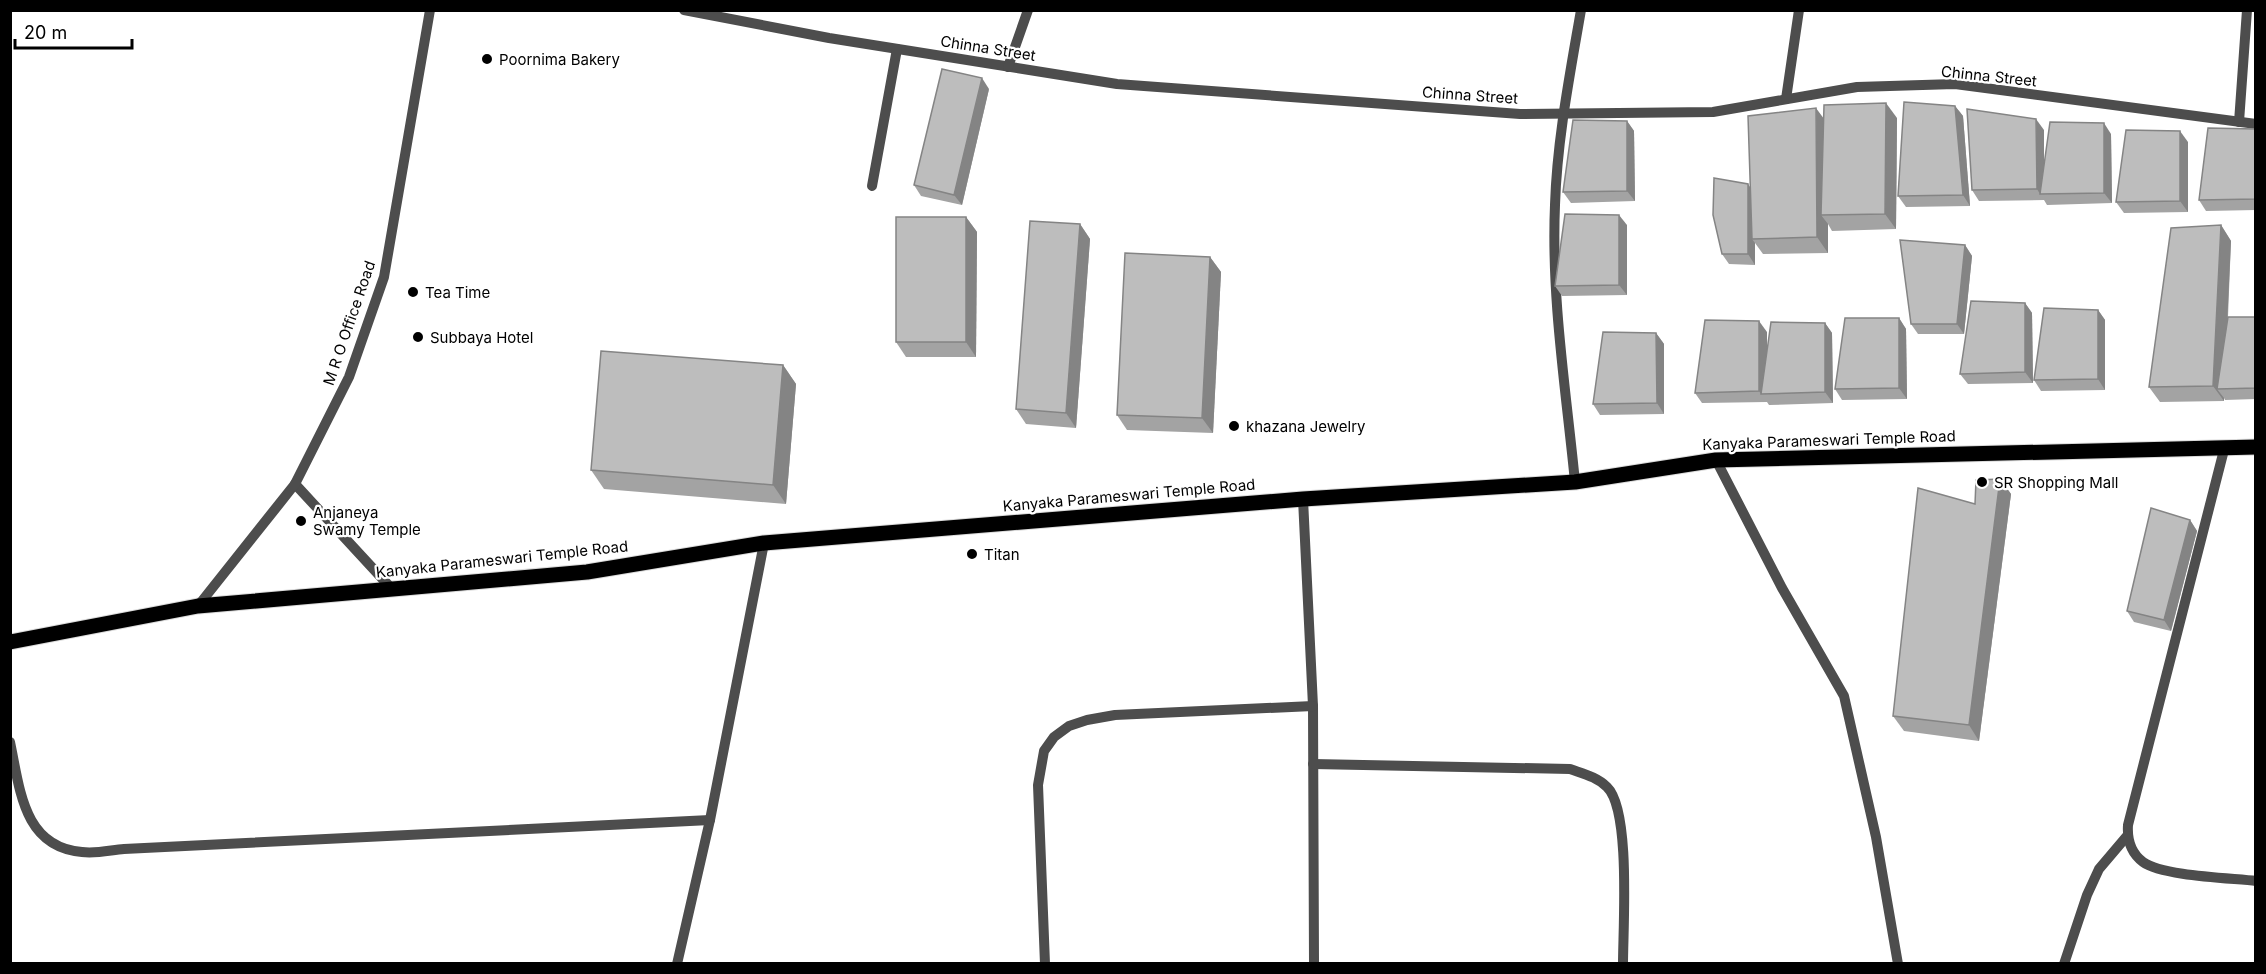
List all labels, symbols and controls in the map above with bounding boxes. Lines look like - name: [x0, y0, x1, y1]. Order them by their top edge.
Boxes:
- scale bar: [15, 12, 132, 50]
- text: 20 m: [24, 22, 67, 43]
- street label: Chinna Street: [939, 31, 1037, 65]
- place label: Poornima Bakery: [499, 50, 620, 69]
- marker: Poornima Bakery: [480, 52, 494, 66]
- street label: Chinna Street: [1940, 62, 2038, 90]
- street label: Chinna Street: [1421, 82, 1519, 108]
- street label: M R O Office Road: [319, 258, 379, 388]
- place label: Tea Time: [425, 283, 490, 302]
- marker: Tea Time: [406, 285, 420, 299]
- place label: Subbaya Hotel: [430, 328, 534, 347]
- marker: Subbaya Hotel: [411, 330, 425, 344]
- place label: khazana Jewelry: [1246, 417, 1366, 436]
- marker: khazana Jewelry: [1227, 419, 1241, 433]
- street label: Kanyaka Parameswari Temple Road: [1702, 426, 1956, 454]
- place label: SR Shopping Mall: [1994, 473, 2119, 492]
- street label: Kanyaka Parameswari Temple Road: [1002, 474, 1256, 516]
- marker: SR Shopping Mall: [1975, 475, 1989, 489]
- place label: Anjaneya Swamy Temple: [313, 503, 421, 539]
- marker: Anjaneya Swamy Temple: [294, 514, 308, 528]
- street label: Kanyaka Parameswari Temple Road: [375, 536, 629, 582]
- place label: Titan: [984, 545, 1020, 564]
- marker: Titan: [965, 547, 979, 561]

